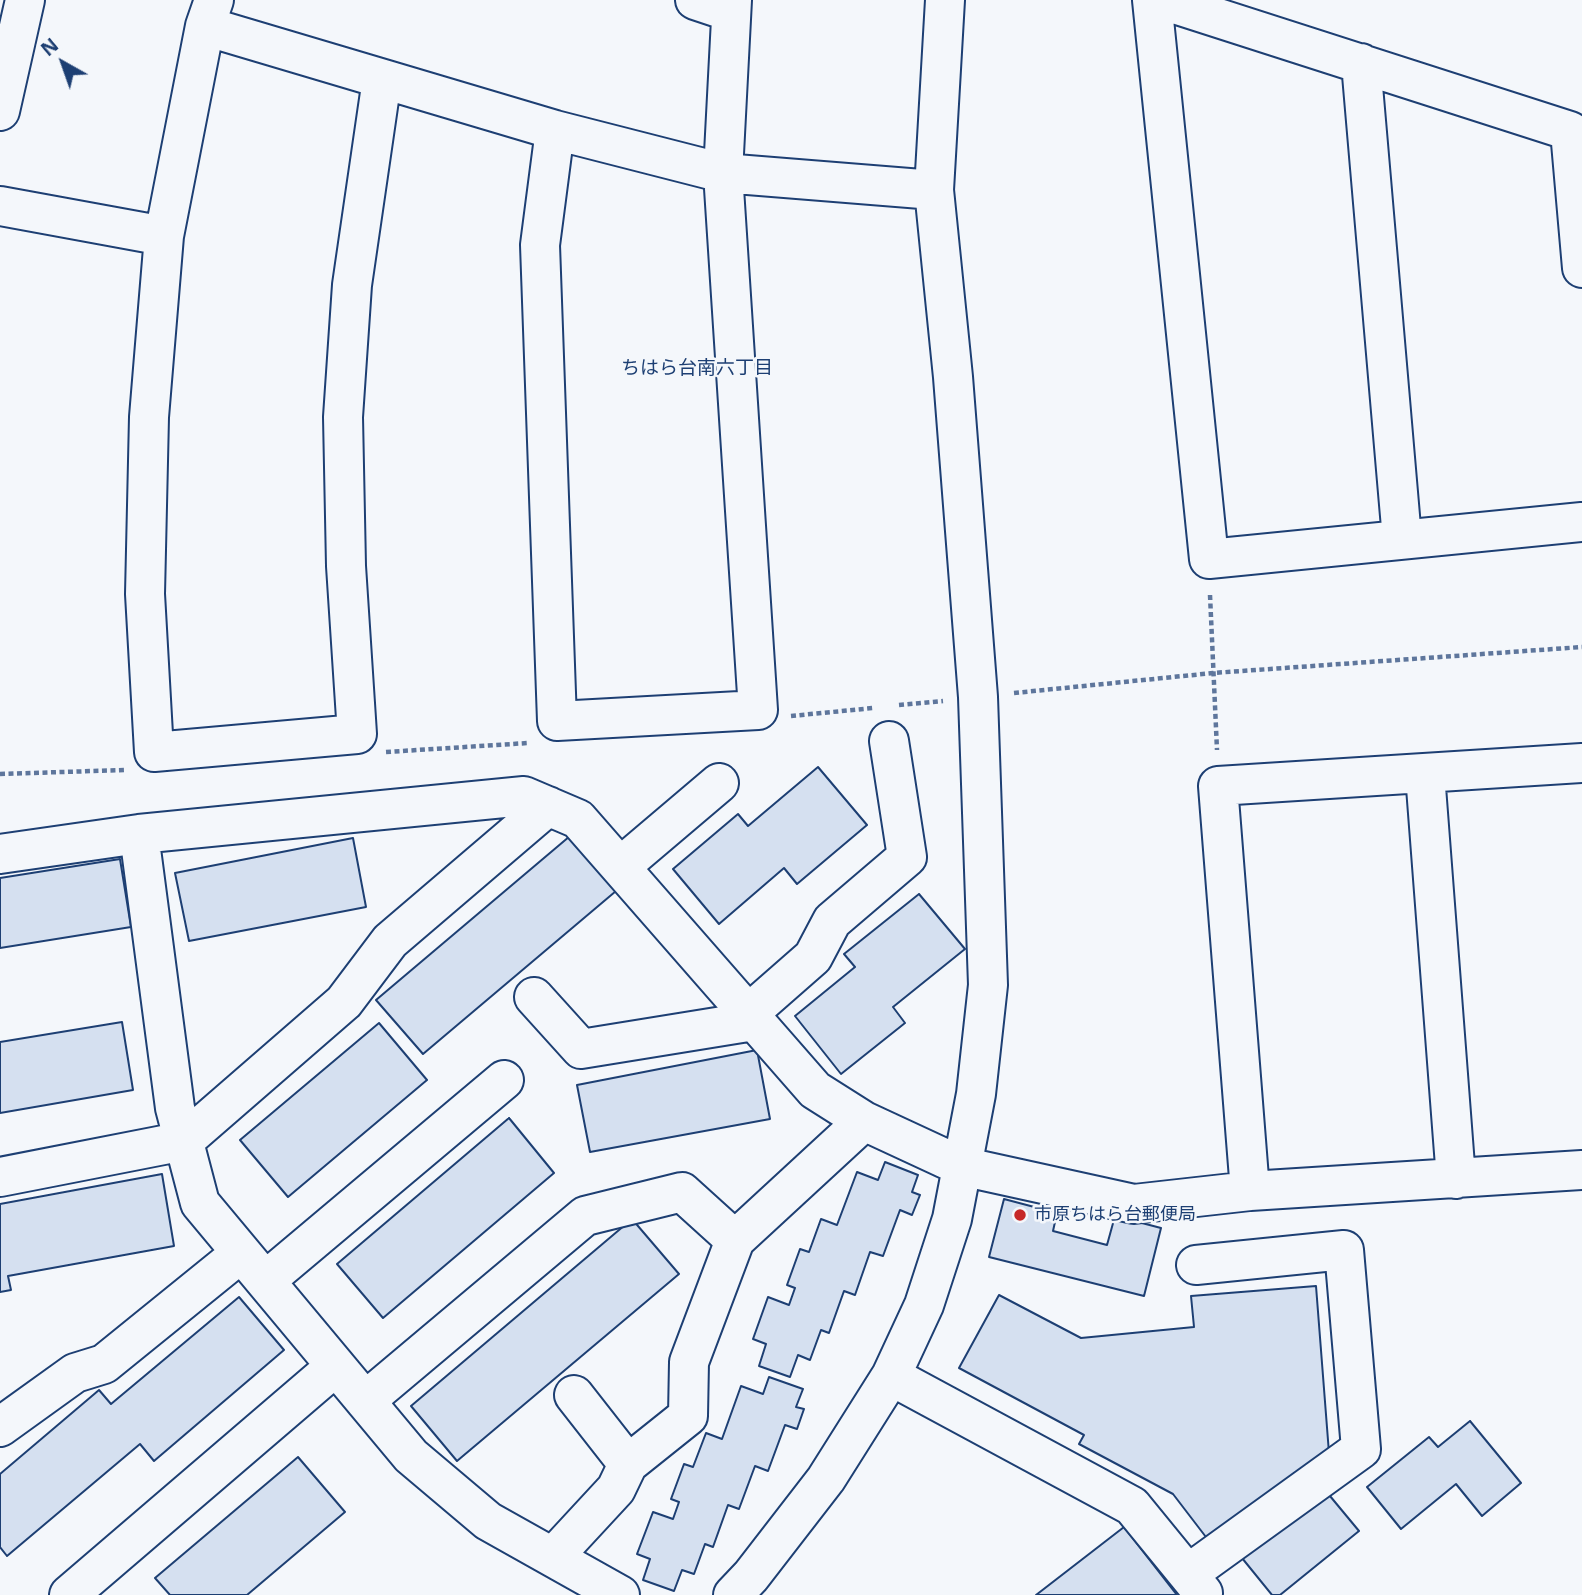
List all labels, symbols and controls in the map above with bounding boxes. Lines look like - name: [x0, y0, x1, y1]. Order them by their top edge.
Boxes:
- north arrow: [28, 28, 98, 98]
- text: N: [35, 32, 64, 62]
- district label: ちはら台南六丁目: [621, 358, 773, 380]
- place label: 市原ちはら台郵便局: [1034, 1204, 1196, 1226]
- marker: 市原ちはら台郵便局: [1012, 1207, 1028, 1223]

